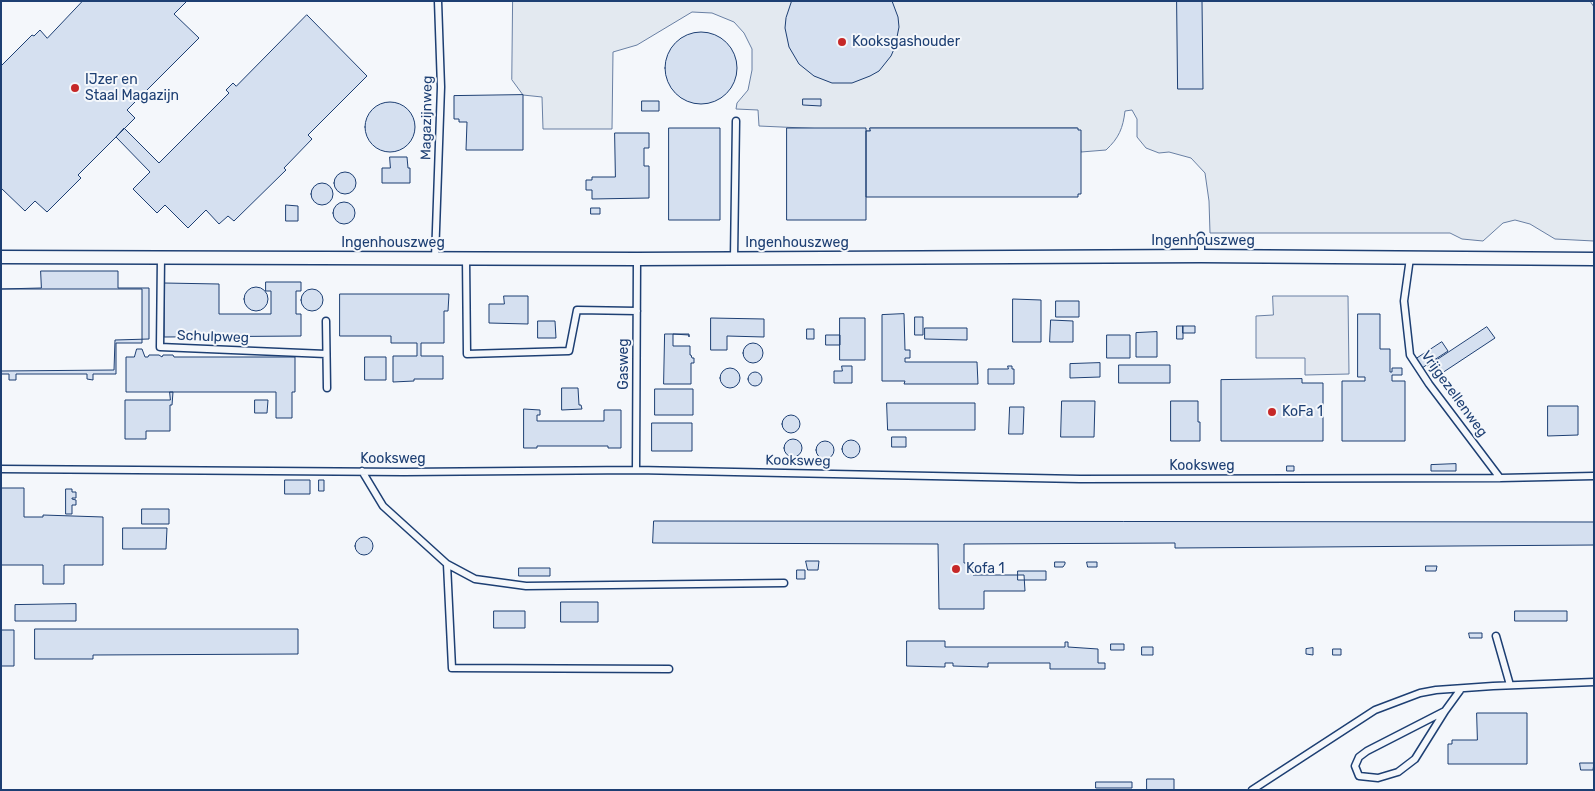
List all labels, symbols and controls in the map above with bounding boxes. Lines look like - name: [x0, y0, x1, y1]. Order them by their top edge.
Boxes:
- place label: Kooksgashouder: [852, 34, 960, 50]
- marker: Kooksgashouder: [836, 36, 848, 48]
- place label: IJzer en Staal Magazijn: [85, 72, 179, 104]
- street label: Magazijnweg: [418, 76, 436, 160]
- marker: IJzer en Staal Magazijn: [69, 82, 81, 94]
- street label: Ingenhouszweg: [1151, 233, 1255, 249]
- street label: Ingenhouszweg: [341, 235, 445, 251]
- street label: Ingenhouszweg: [745, 235, 849, 251]
- street label: Schulpweg: [177, 327, 249, 347]
- street label: Gasweg: [616, 338, 632, 390]
- street label: Vrijgezellenweg: [1417, 348, 1491, 440]
- place label: KoFa 1: [1282, 404, 1323, 420]
- marker: KoFa 1: [1266, 406, 1278, 418]
- street label: Kooksweg: [360, 451, 426, 467]
- street label: Kooksweg: [765, 452, 831, 470]
- street label: Kooksweg: [1169, 458, 1235, 474]
- place label: Kofa 1: [966, 561, 1004, 577]
- marker: Kofa 1: [950, 563, 962, 575]

